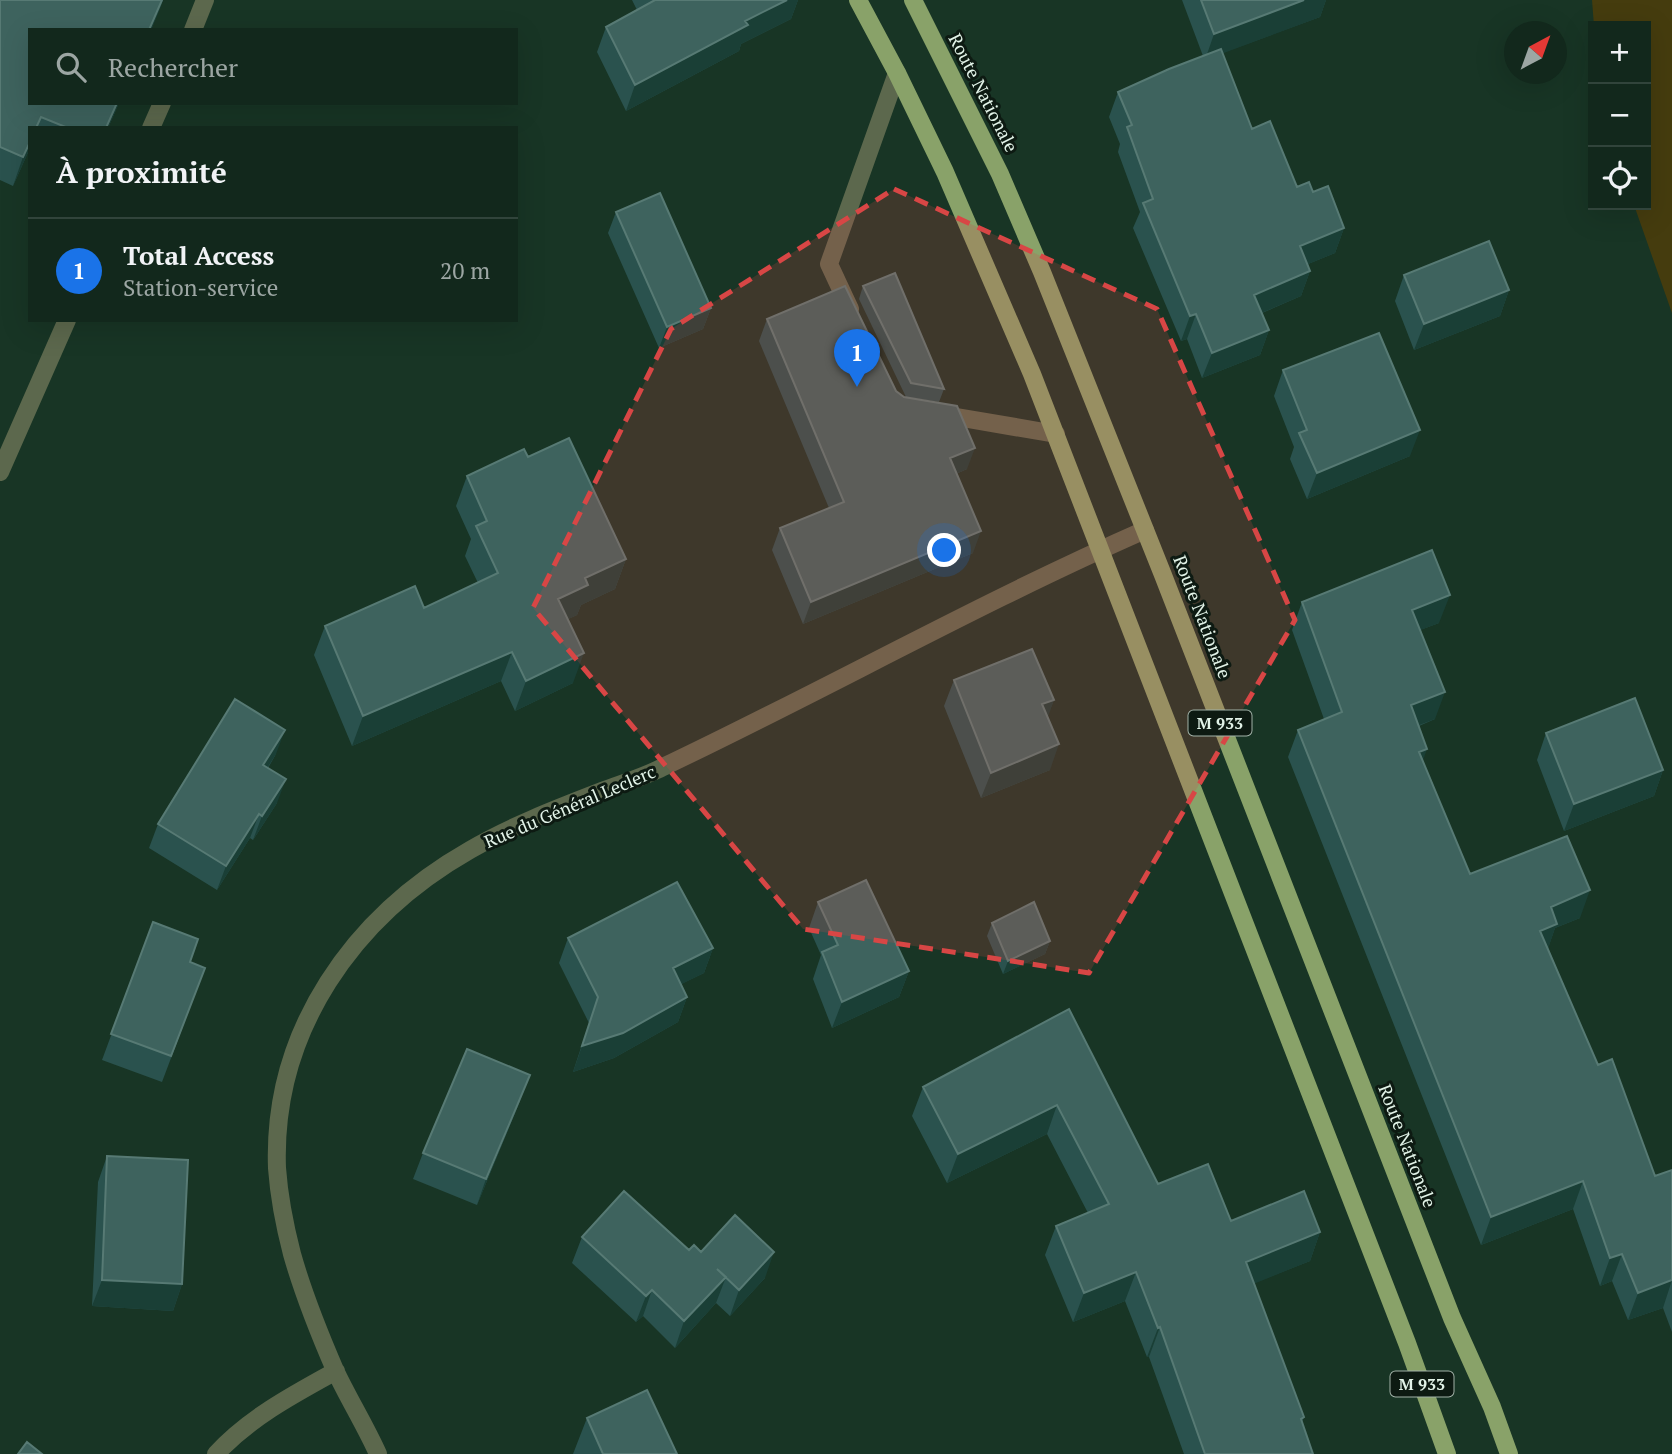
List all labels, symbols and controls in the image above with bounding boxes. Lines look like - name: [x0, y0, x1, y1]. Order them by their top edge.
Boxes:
- north arrow: [1504, 21, 1567, 84]
- map controls: [1588, 21, 1651, 210]
- button: +: [1588, 21, 1651, 84]
- search box: [28, 28, 518, 105]
- street label: Route Nationale: [944, 29, 1024, 156]
- icon: search: [52, 48, 90, 86]
- text: Rechercher: [108, 50, 238, 84]
- button: −: [1588, 84, 1651, 147]
- button: locate: [1588, 147, 1651, 210]
- text: À proximité: [56, 152, 227, 192]
- text: Total Access: [123, 238, 274, 272]
- text: 1: [73, 255, 86, 286]
- text: 20 m: [440, 255, 490, 286]
- text: Station-service: [123, 272, 278, 303]
- pin: 1: [834, 329, 880, 387]
- your location: [927, 533, 961, 567]
- street label: Route Nationale: [1168, 552, 1237, 682]
- road number: M 933: [1188, 710, 1252, 736]
- street label: Rue du Général Leclerc: [480, 759, 659, 853]
- street label: Route Nationale: [1373, 1081, 1442, 1211]
- road number: M 933: [1390, 1372, 1454, 1396]

